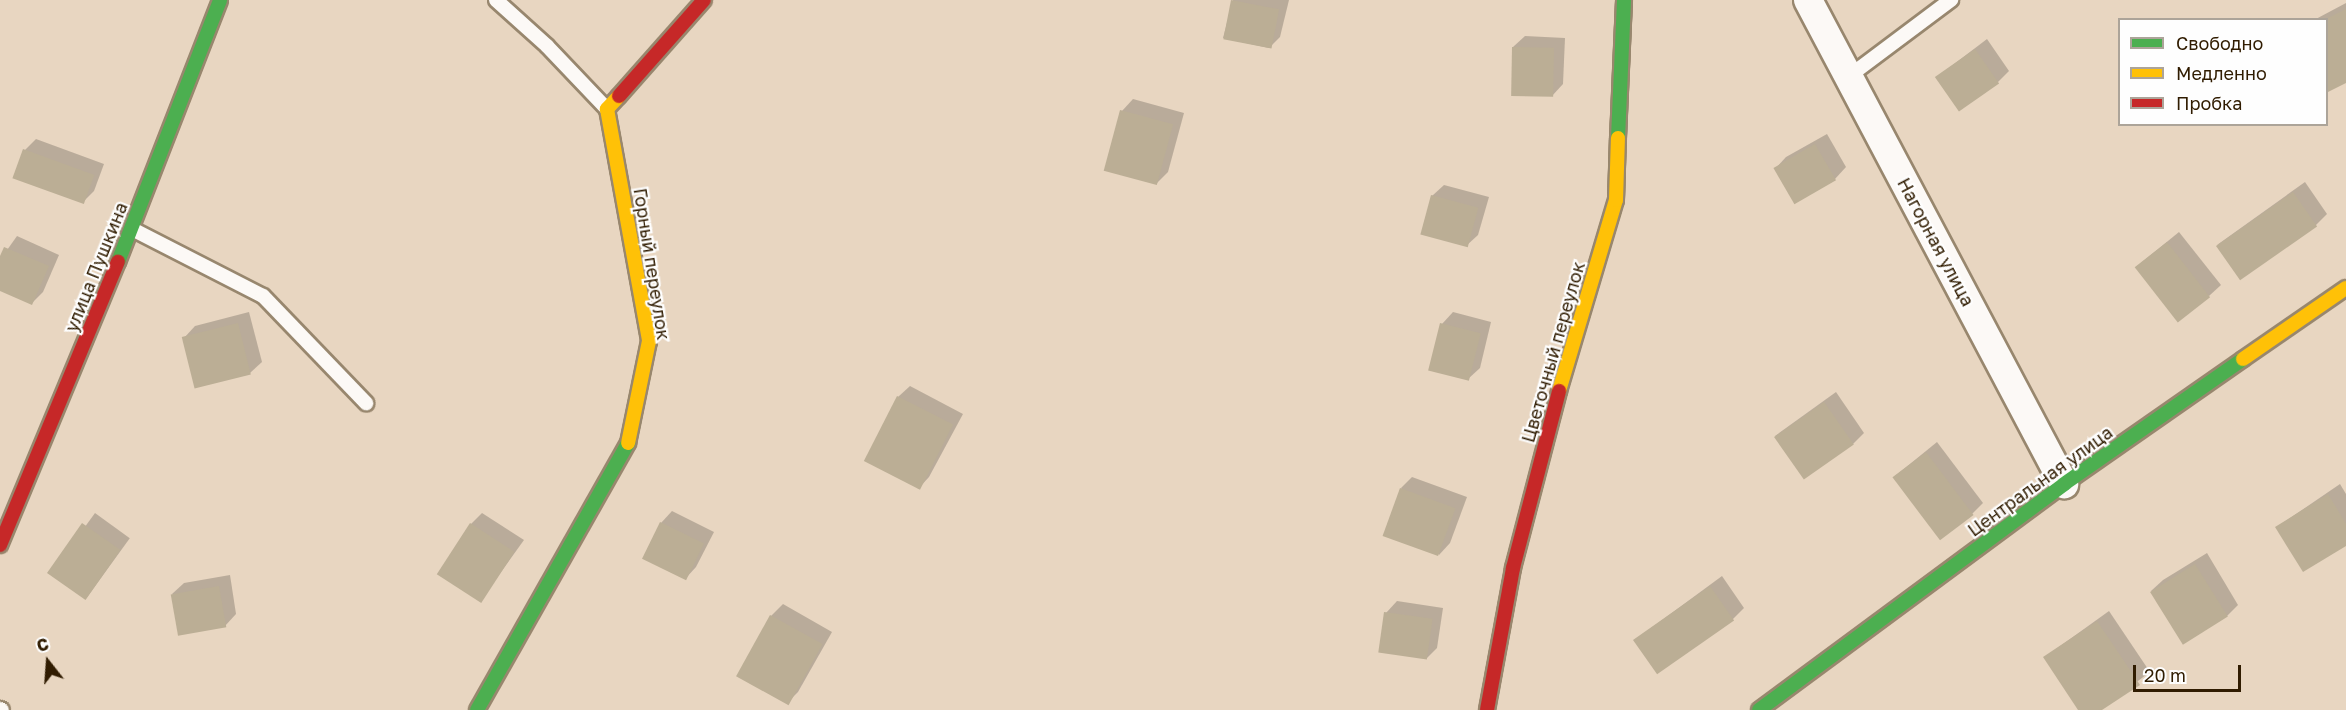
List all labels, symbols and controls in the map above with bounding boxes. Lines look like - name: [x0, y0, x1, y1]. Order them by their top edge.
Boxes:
- legend: [2118, 18, 2328, 126]
- text: Свободно: [2176, 32, 2263, 54]
- text: Медленно: [2176, 62, 2267, 84]
- text: Пробка: [2176, 92, 2242, 114]
- street label: Нагорная улица: [1893, 174, 1979, 310]
- street label: Горный переулок: [629, 187, 675, 341]
- street label: улица Пушкина: [60, 199, 132, 335]
- street label: Цветочный переулок: [1517, 259, 1589, 445]
- street label: Центральная улица: [1963, 421, 2117, 541]
- north arrow: [18, 632, 78, 692]
- text: С: [34, 634, 51, 656]
- scale bar: [2136, 653, 2244, 691]
- text: 20 m: [2144, 664, 2186, 686]

